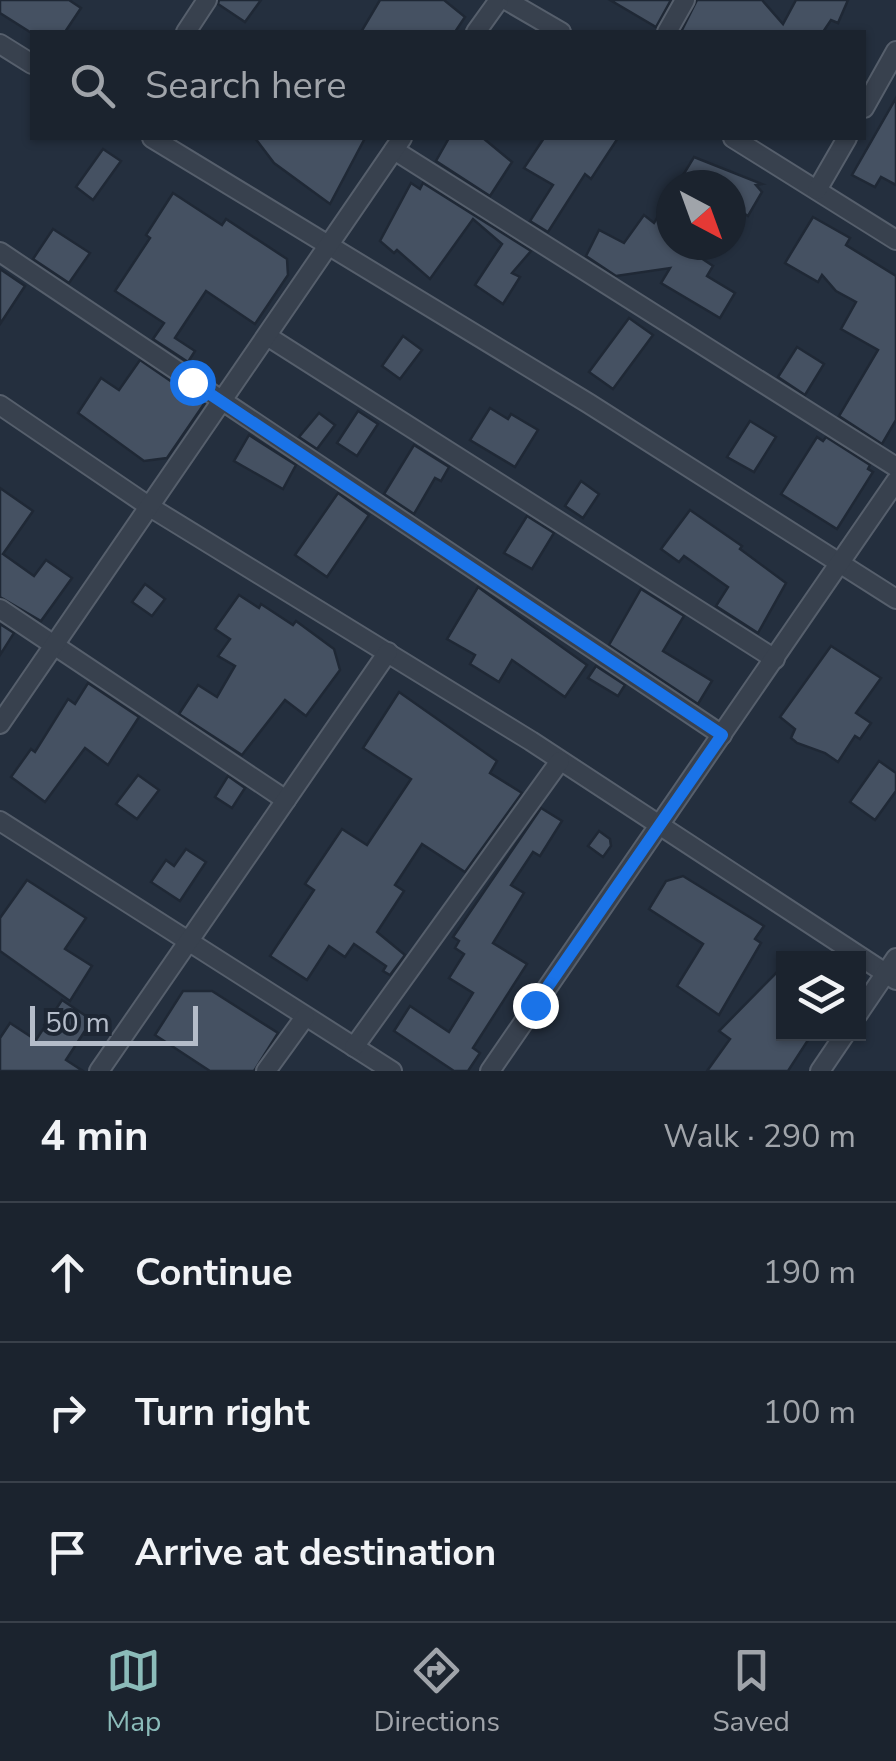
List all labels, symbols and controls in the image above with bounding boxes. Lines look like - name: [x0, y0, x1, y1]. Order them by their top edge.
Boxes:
- search box: [30, 30, 866, 140]
- icon: search: [65, 58, 120, 113]
- text: Search here: [145, 60, 346, 111]
- north arrow: [656, 170, 746, 260]
- route start: [170, 360, 216, 406]
- map controls: [776, 951, 866, 1041]
- button: layers: [776, 951, 866, 1041]
- route end: [513, 983, 559, 1029]
- scale bar: [30, 1001, 198, 1046]
- text: 50 m: [45, 1004, 110, 1042]
- text: 4 min: [40, 1108, 149, 1165]
- text: Walk · 290 m: [663, 1115, 856, 1158]
- icon: ahead: [40, 1245, 95, 1300]
- text: Continue: [135, 1247, 293, 1298]
- text: 190 m: [763, 1251, 856, 1294]
- icon: right: [40, 1385, 95, 1440]
- text: Turn right: [135, 1387, 310, 1438]
- text: 100 m: [763, 1391, 856, 1434]
- icon: arrive: [40, 1525, 95, 1580]
- text: Arrive at destination: [135, 1527, 496, 1578]
- tab: Map: [106, 1643, 161, 1741]
- tab: Directions: [374, 1643, 500, 1741]
- tab: Saved: [712, 1643, 790, 1741]

